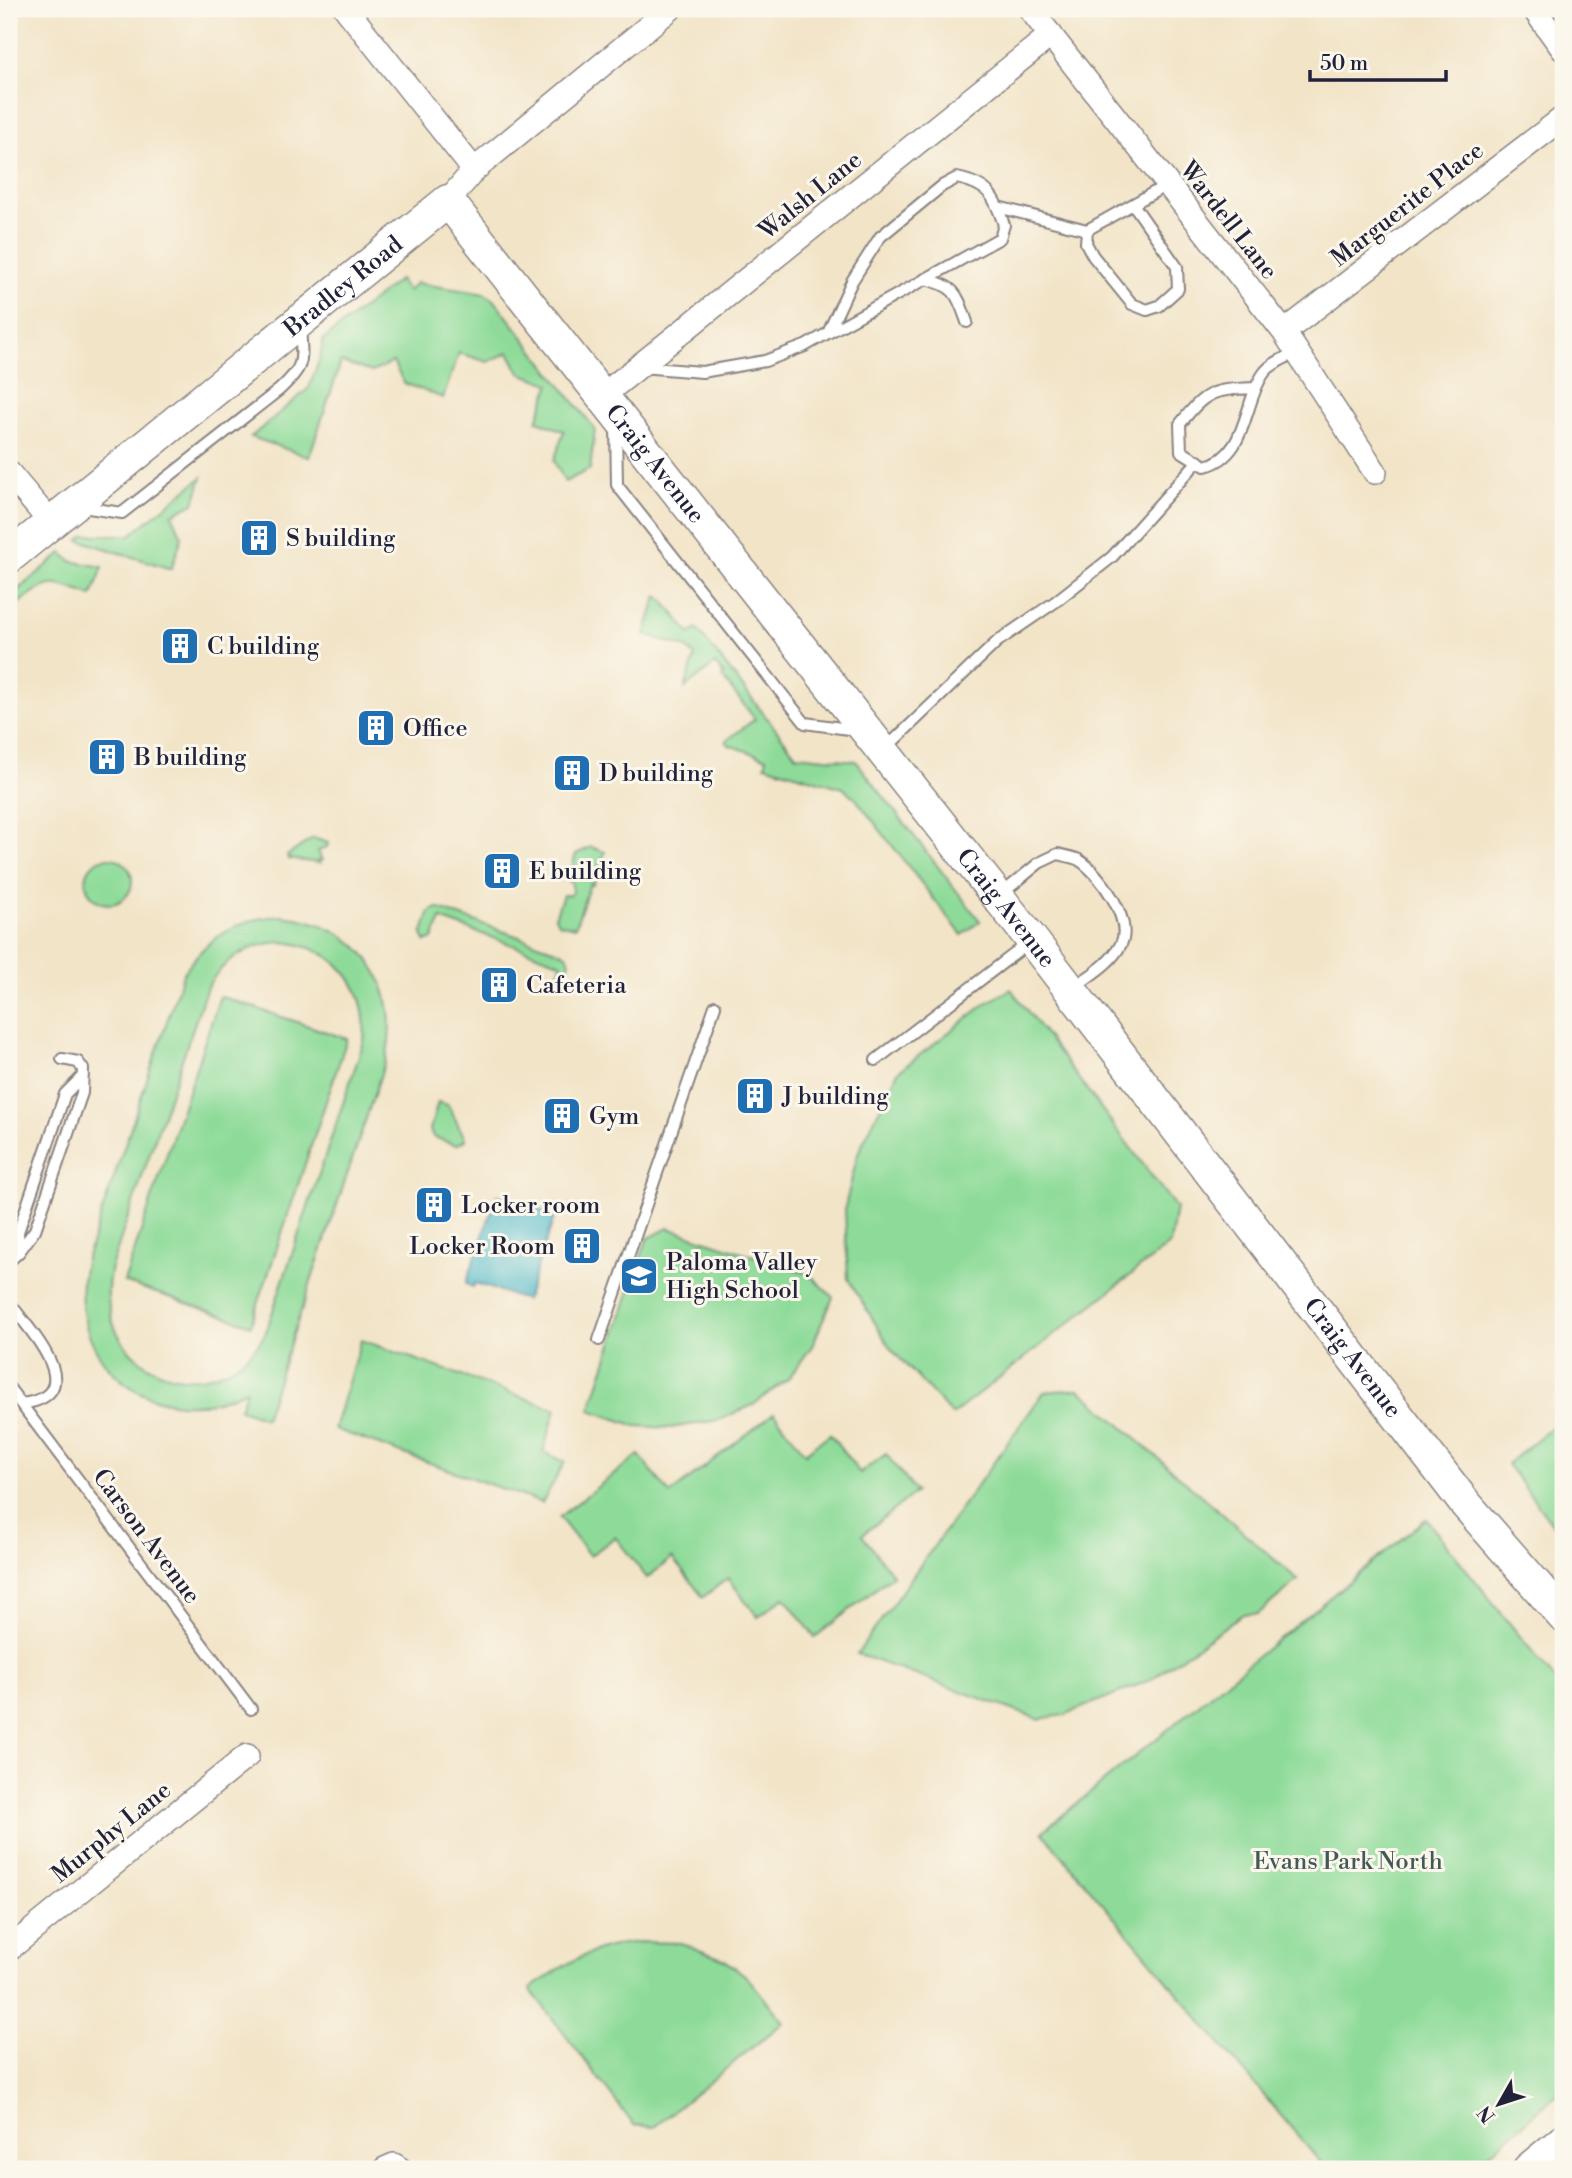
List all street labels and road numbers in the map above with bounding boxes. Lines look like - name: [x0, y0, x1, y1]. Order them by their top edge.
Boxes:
- street label: Marguerite Place: [1325, 136, 1490, 274]
- street label: Walsh Lane: [752, 145, 868, 247]
- street label: Wardell Lane: [1172, 155, 1284, 286]
- street label: Bradley Road: [277, 230, 409, 345]
- street label: Craig Avenue: [599, 399, 711, 530]
- street label: Craig Avenue: [950, 843, 1062, 974]
- street label: Craig Avenue: [1297, 1292, 1408, 1424]
- street label: Carson Avenue: [86, 1463, 207, 1610]
- street label: Murphy Lane: [46, 1775, 177, 1890]

